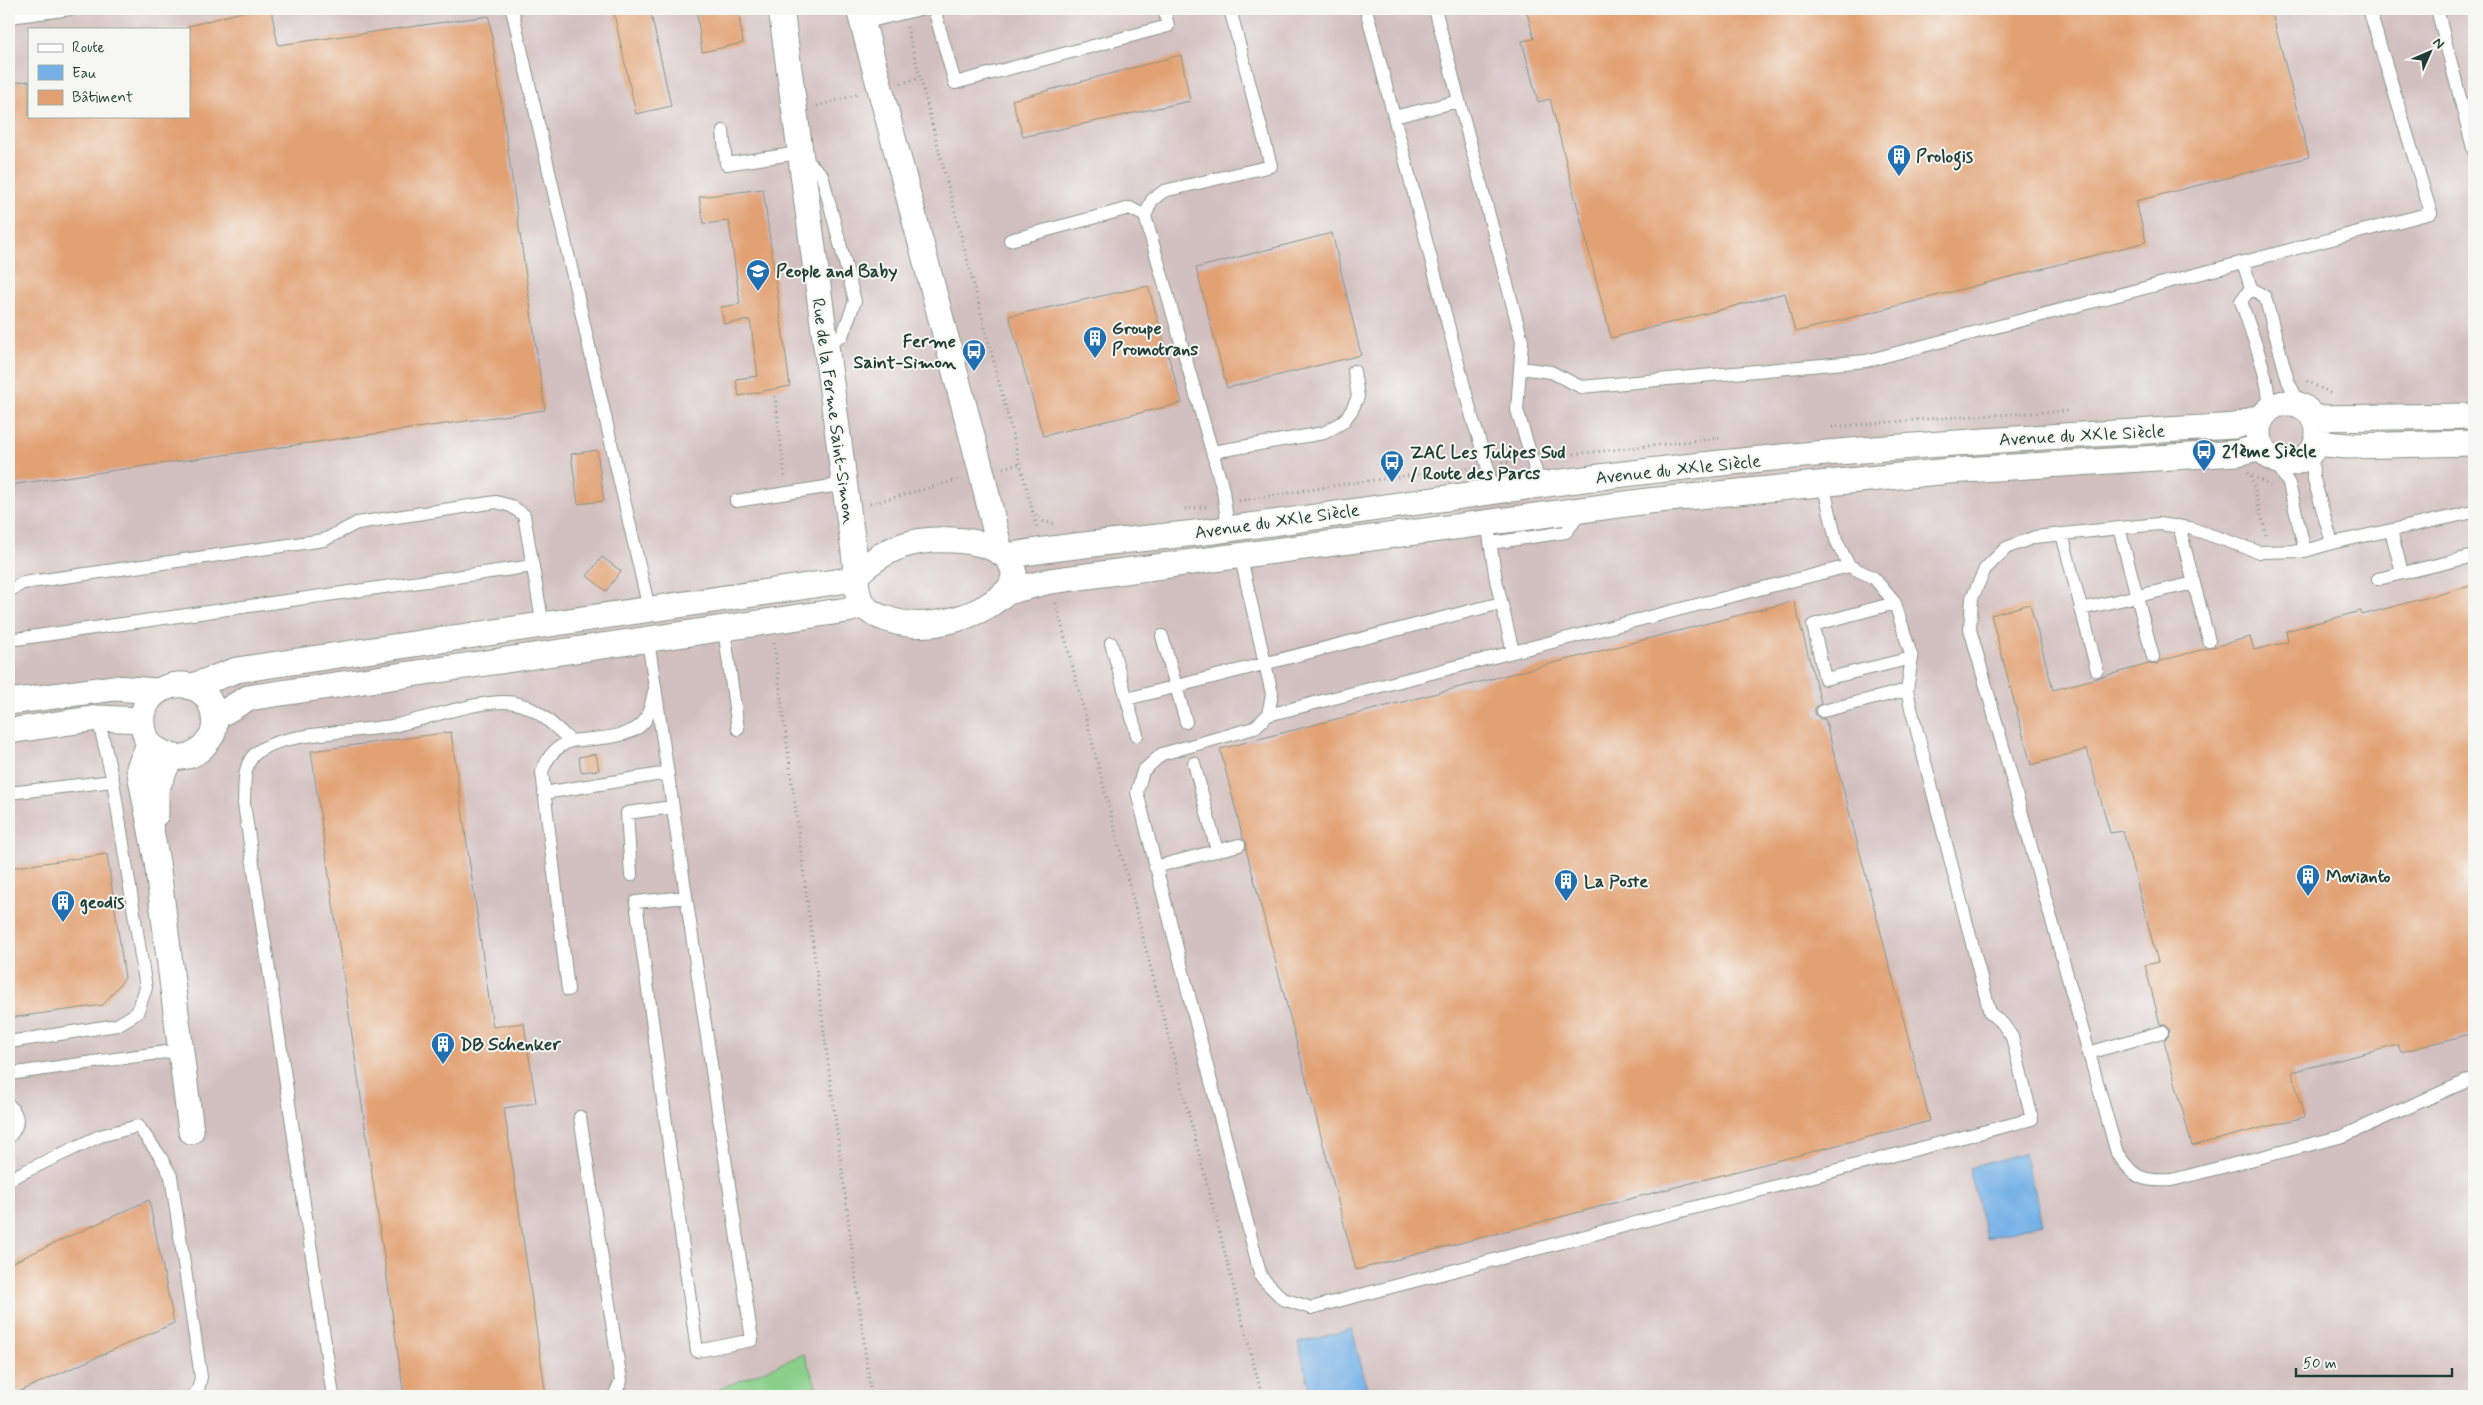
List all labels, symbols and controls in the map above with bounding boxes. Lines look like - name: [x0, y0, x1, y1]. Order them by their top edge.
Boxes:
- legend: [28, 28, 190, 118]
- north arrow: [2406, 28, 2456, 78]
- text: N: [2429, 34, 2448, 53]
- text: Route: [72, 38, 105, 58]
- text: Eau: [72, 64, 96, 84]
- text: Bâtiment: [72, 88, 133, 108]
- building icon: Prologis: [1886, 143, 1912, 177]
- place label: Prologis: [1916, 145, 1973, 171]
- school or university icon: People and Baby: [745, 258, 771, 292]
- place label: People and Baby: [776, 260, 897, 284]
- street label: Rue de la Ferme Saint-Simon: [805, 297, 861, 526]
- place label: Groupe Promotrans: [1112, 317, 1198, 362]
- building icon: Groupe Promotrans: [1082, 325, 1108, 359]
- place label: Ferme Saint-Simon: [853, 330, 957, 375]
- bus stop icon: Ferme Saint-Simon: [961, 338, 987, 372]
- street label: Avenue du XXIe Siècle: [1998, 420, 2166, 452]
- bus stop icon: 21ème Siècle: [2191, 438, 2217, 472]
- place label: 21ème Siècle: [2222, 440, 2317, 464]
- place label: ZAC Les Tulipes Sud / Route des Parcs: [1410, 441, 1566, 486]
- bus stop icon: ZAC Les Tulipes Sud / Route des Parcs: [1379, 449, 1405, 483]
- street label: Avenue du XXIe Siècle: [1594, 449, 1762, 491]
- street label: Avenue du XXIe Siècle: [1193, 499, 1361, 545]
- building icon: Movianto: [2295, 863, 2321, 897]
- place label: Movianto: [2326, 865, 2391, 889]
- building icon: La Poste: [1553, 868, 1579, 902]
- place label: La Poste: [1584, 870, 1648, 894]
- building icon: geodis: [50, 889, 76, 923]
- place label: geodis: [80, 891, 124, 915]
- building icon: DB Schenker: [430, 1031, 456, 1065]
- place label: DB Schenker: [460, 1033, 561, 1057]
- scale bar: [2296, 1345, 2452, 1377]
- text: 50 m: [2303, 1354, 2337, 1374]

